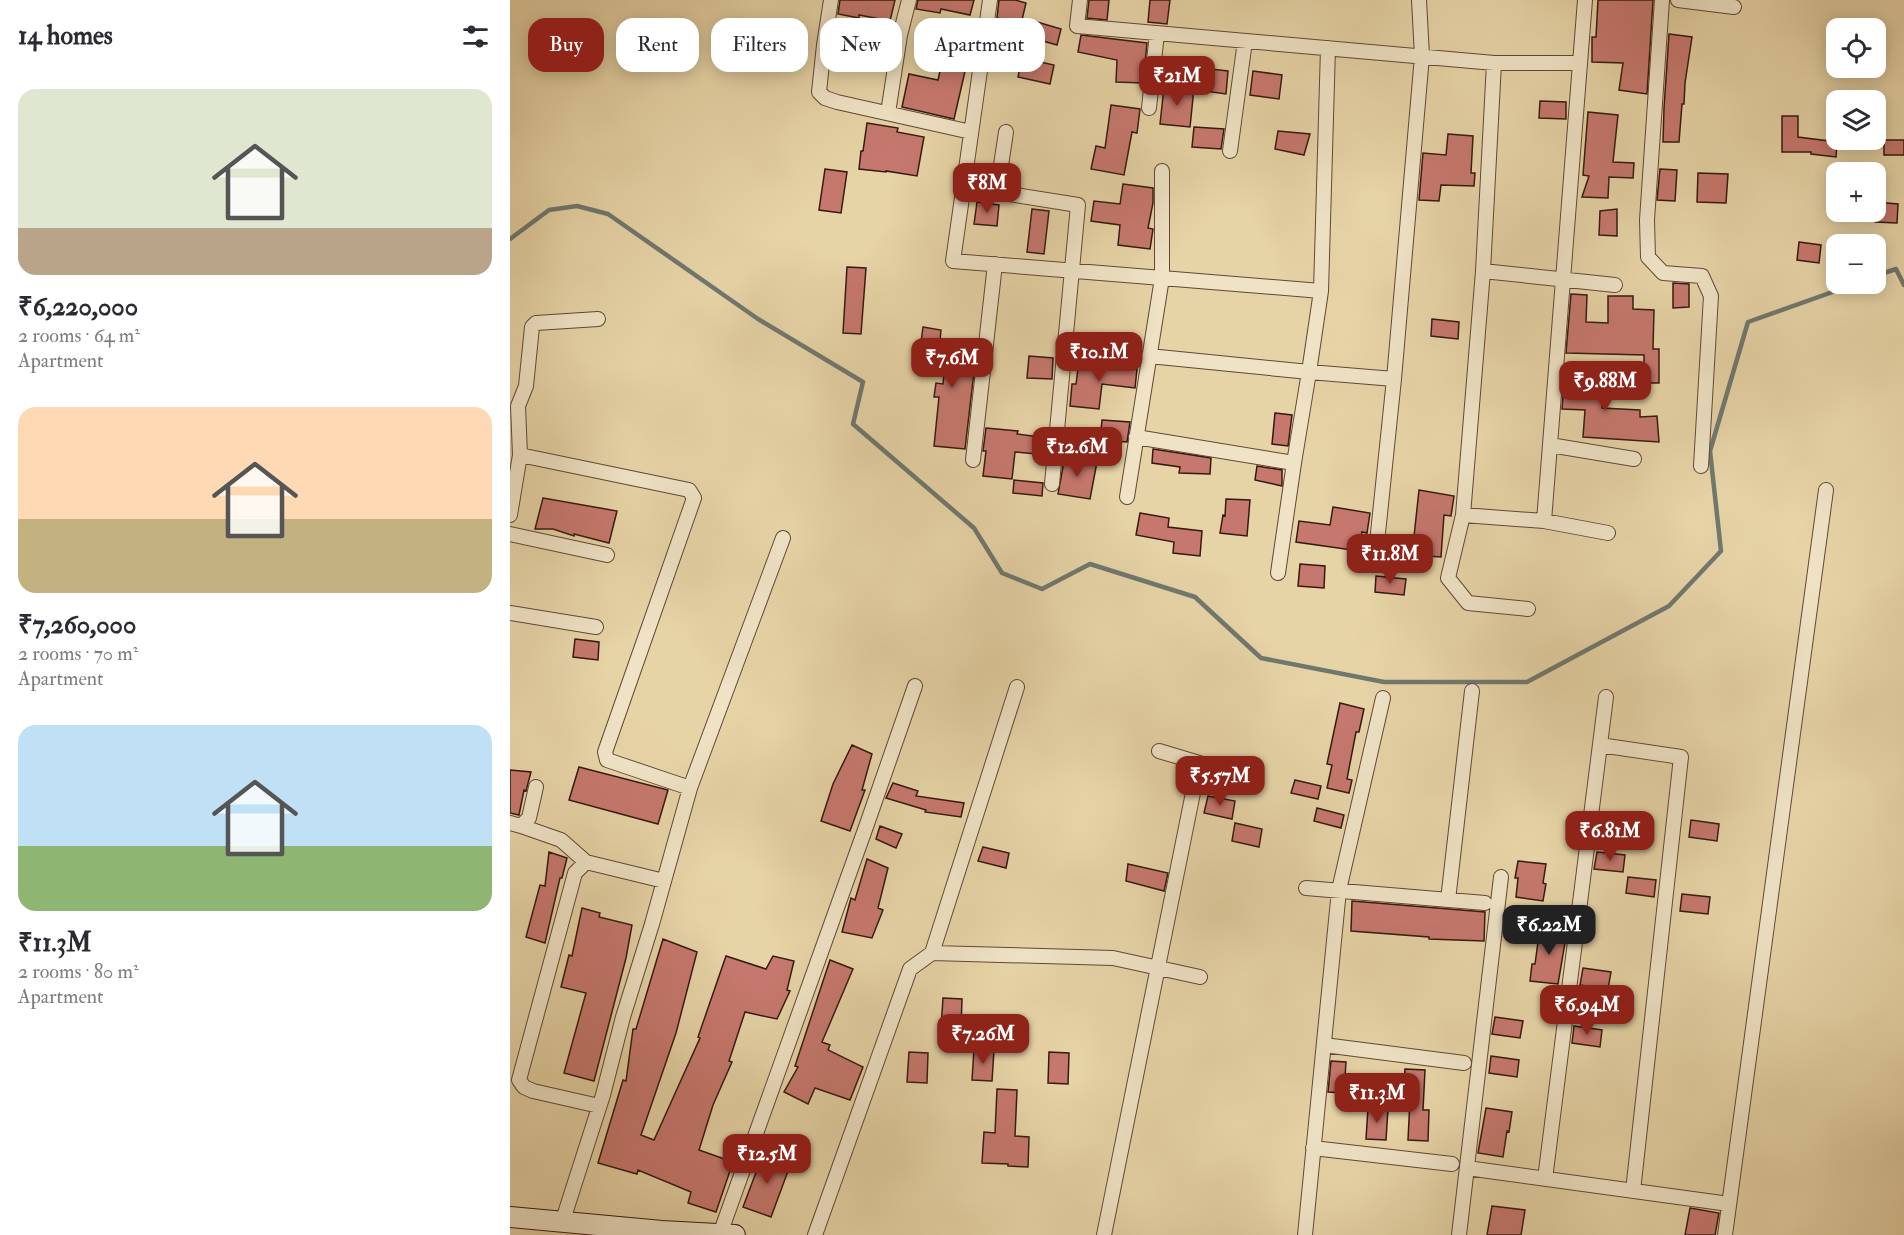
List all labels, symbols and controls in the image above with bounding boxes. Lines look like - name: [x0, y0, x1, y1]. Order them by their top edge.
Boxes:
- chip: Buy: [528, 18, 604, 72]
- chip: Rent: [616, 18, 699, 72]
- chip: Filters: [711, 18, 808, 72]
- chip: New: [820, 18, 902, 72]
- chip: Apartment: [914, 18, 1045, 72]
- map controls: [1826, 18, 1886, 294]
- button: locate: [1826, 18, 1886, 78]
- text: 14 homes: [18, 20, 113, 52]
- icon: filters: [459, 20, 492, 53]
- pin: ₹21M: [1141, 56, 1213, 107]
- text: ₹21M: [1153, 63, 1201, 88]
- button: layers: [1826, 90, 1886, 150]
- icon: home: [201, 128, 309, 236]
- button: +: [1826, 162, 1886, 222]
- pin: ₹8M: [958, 163, 1016, 214]
- text: ₹8M: [967, 170, 1007, 195]
- button: −: [1826, 234, 1886, 294]
- text: ₹6,220,000: [18, 291, 138, 323]
- text: 2 rooms · 64 m²: [18, 323, 140, 348]
- pin: ₹10.1M: [1050, 332, 1148, 383]
- pin: ₹7.6M: [910, 338, 994, 389]
- text: ₹10.1M: [1069, 339, 1129, 364]
- text: ₹7.6M: [925, 345, 979, 370]
- text: Apartment: [18, 348, 103, 373]
- pin: ₹9.88M: [1556, 361, 1654, 412]
- text: ₹9.88M: [1573, 368, 1637, 393]
- pin: ₹12.6M: [1028, 427, 1126, 478]
- text: ₹12.6M: [1046, 434, 1108, 459]
- icon: home: [201, 446, 309, 554]
- pin: ₹11.8M: [1341, 534, 1439, 585]
- text: ₹11.8M: [1361, 541, 1419, 566]
- text: ₹7,260,000: [18, 609, 136, 641]
- text: 2 rooms · 70 m²: [18, 641, 138, 666]
- text: Apartment: [18, 666, 103, 691]
- pin: ₹5.57M: [1171, 756, 1269, 807]
- text: ₹5.57M: [1190, 763, 1250, 788]
- icon: home: [201, 764, 309, 872]
- pin: ₹6.81M: [1561, 811, 1659, 862]
- text: ₹6.81M: [1579, 818, 1641, 843]
- pin: ₹6.22M: [1500, 905, 1598, 956]
- text: ₹6.22M: [1516, 912, 1582, 937]
- text: ₹11.3M: [18, 927, 92, 959]
- text: 2 rooms · 80 m²: [18, 959, 139, 984]
- text: Apartment: [18, 984, 103, 1009]
- pin: ₹6.94M: [1538, 985, 1636, 1036]
- text: ₹6.94M: [1554, 992, 1620, 1017]
- pin: ₹7.26M: [934, 1014, 1032, 1065]
- text: ₹7.26M: [951, 1021, 1015, 1046]
- pin: ₹11.3M: [1328, 1073, 1426, 1124]
- text: ₹11.3M: [1349, 1080, 1405, 1105]
- pin: ₹12.5M: [718, 1134, 816, 1185]
- text: ₹12.5M: [737, 1141, 797, 1166]

